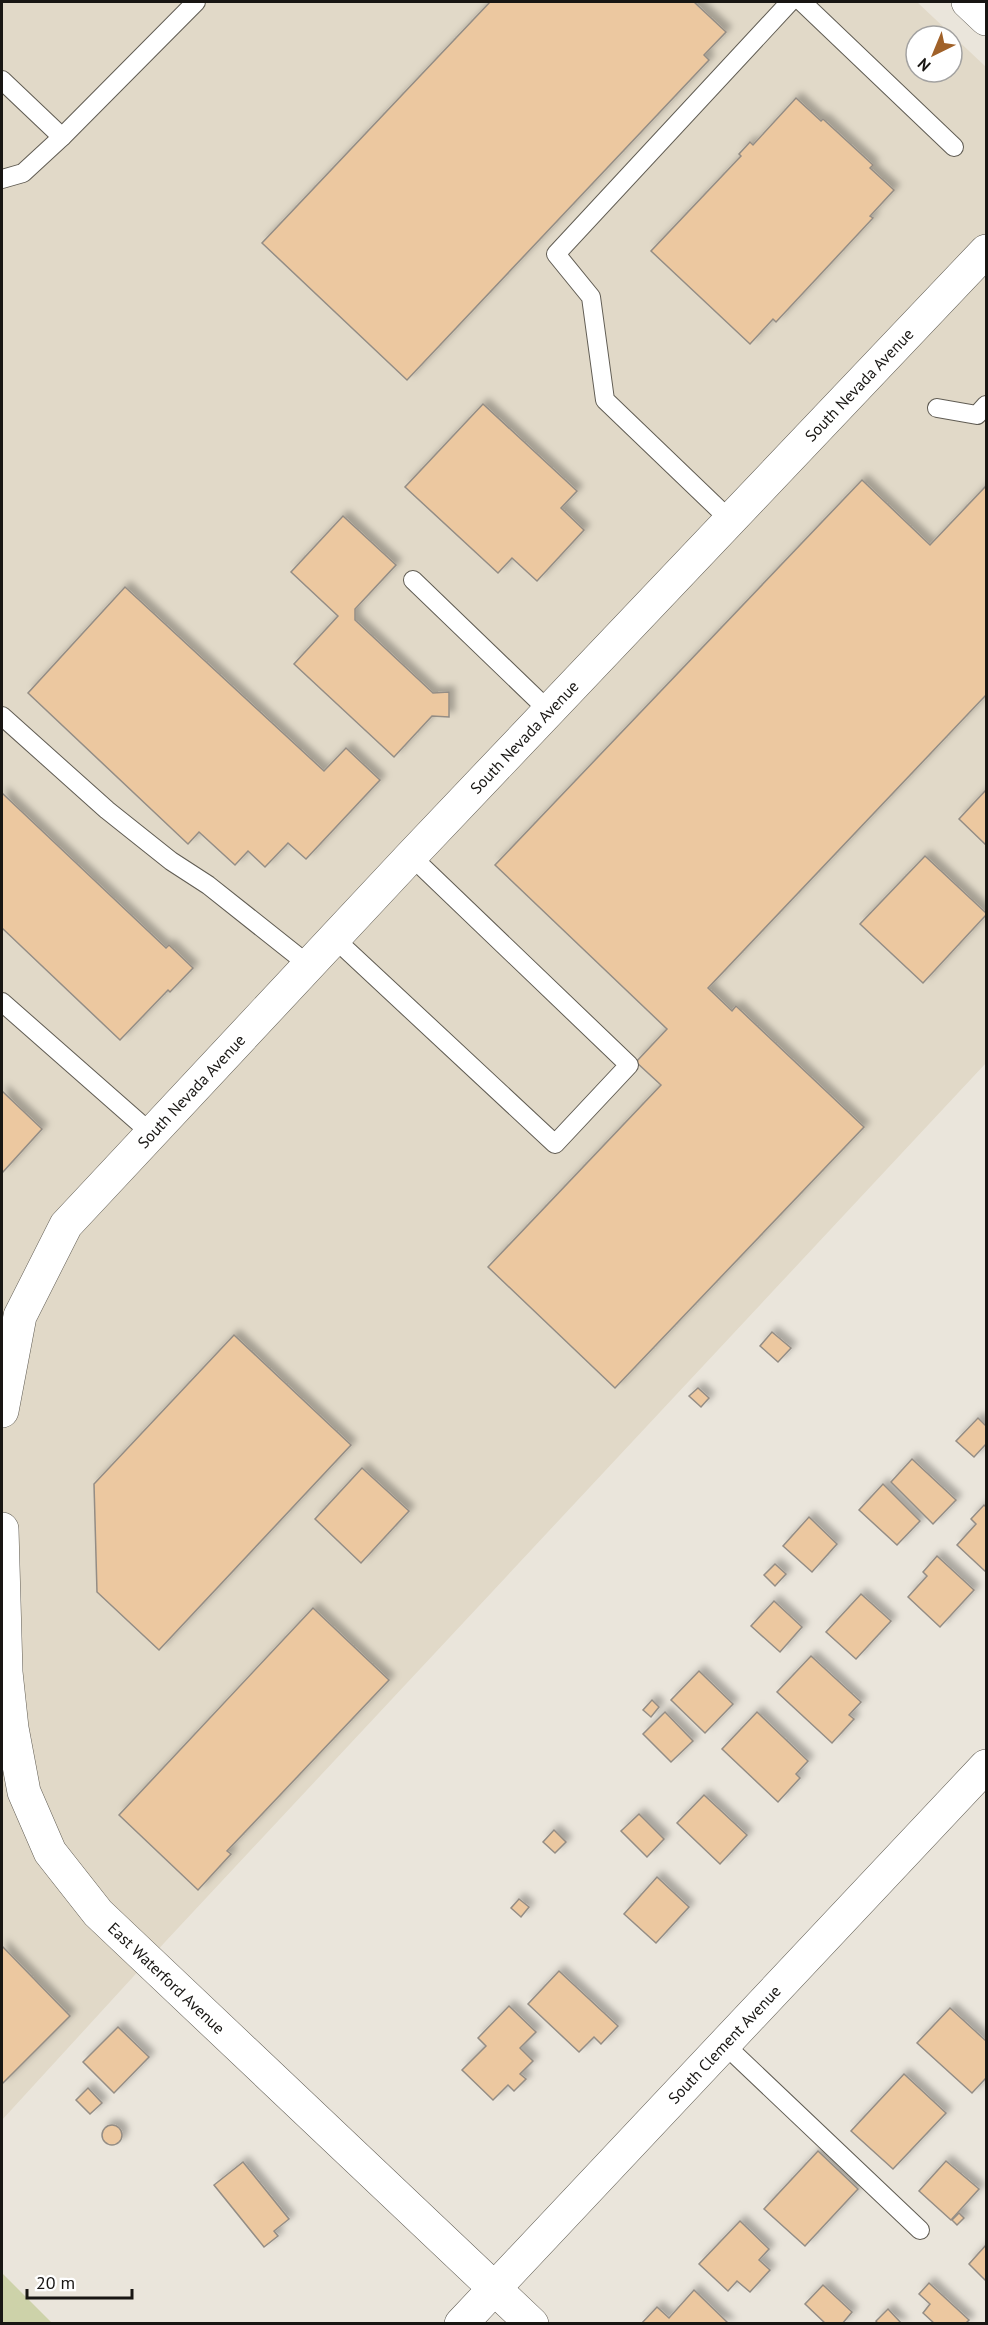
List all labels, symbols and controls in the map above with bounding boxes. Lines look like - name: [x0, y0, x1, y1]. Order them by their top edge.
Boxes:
- north arrow: [904, 24, 964, 84]
- text: N: [913, 54, 934, 76]
- street label: South Nevada Avenue: [800, 324, 917, 446]
- street label: South Nevada Avenue: [466, 676, 583, 798]
- street label: South Nevada Avenue: [133, 1030, 249, 1152]
- street label: East Waterford Avenue: [104, 1918, 229, 2038]
- street label: South Clement Avenue: [664, 1981, 785, 2108]
- scale bar: [27, 2262, 132, 2300]
- text: 20 m: [36, 2271, 75, 2294]

